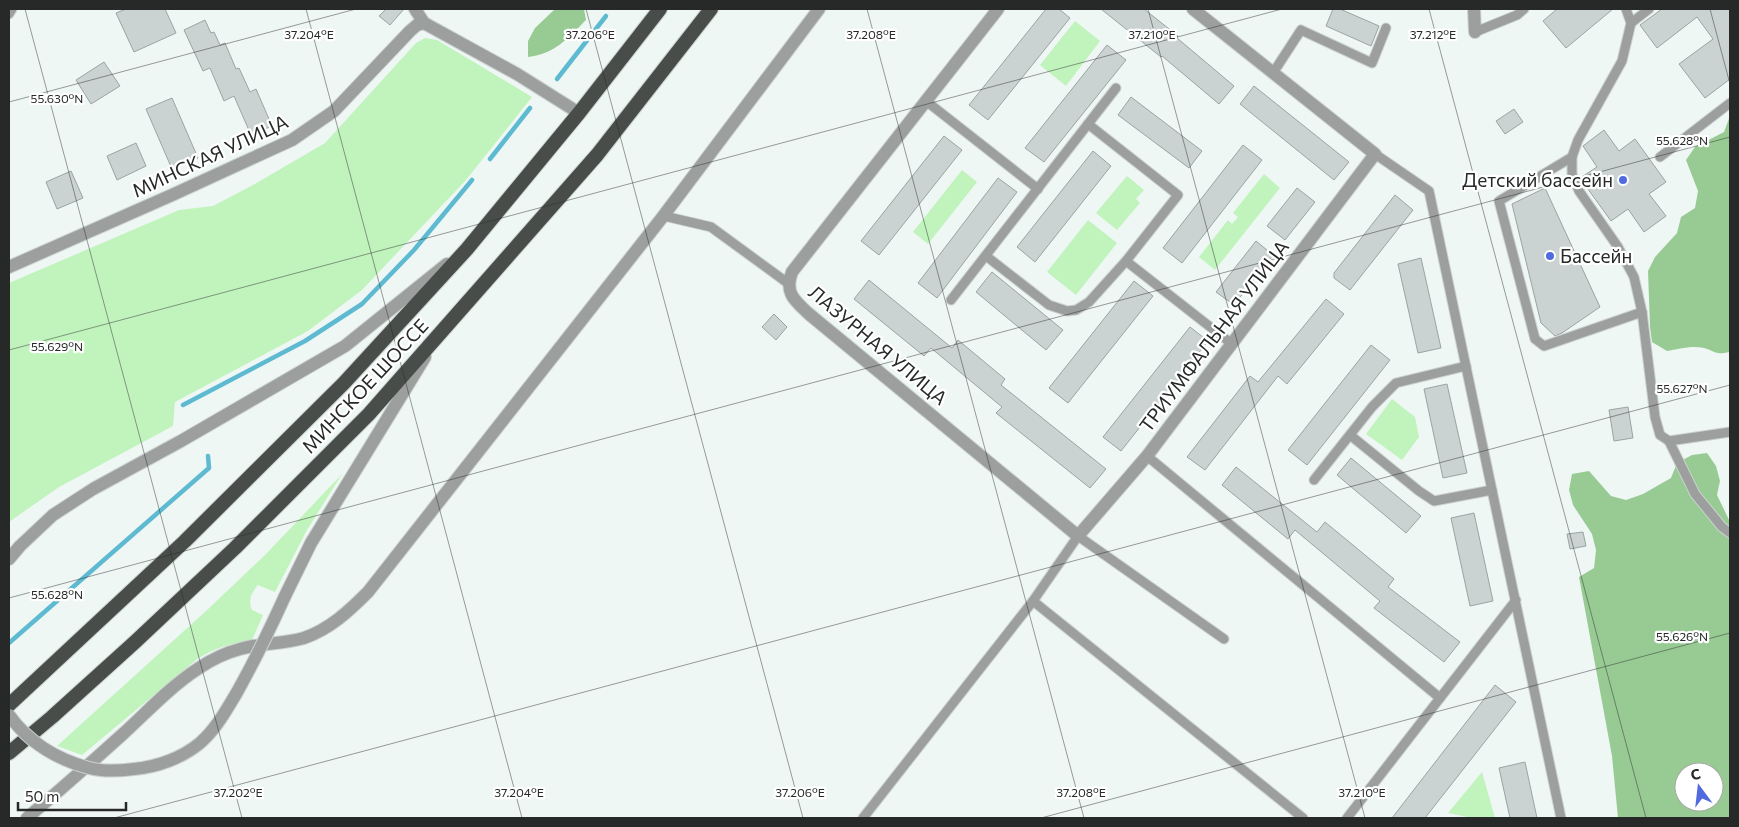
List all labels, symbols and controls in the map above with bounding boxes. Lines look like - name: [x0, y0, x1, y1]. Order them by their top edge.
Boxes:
- text: 37.204°E: [284, 27, 334, 41]
- text: 37.206°E: [565, 27, 615, 41]
- text: 37.208°E: [846, 27, 896, 41]
- text: 37.210°E: [1128, 27, 1176, 41]
- text: 37.212°E: [1410, 27, 1456, 41]
- text: 55.630°N: [31, 91, 83, 105]
- street label: МИНСКАЯ УЛИЦА: [128, 109, 291, 202]
- text: 55.628°N: [1656, 133, 1708, 147]
- place label: Детский бассейн: [1462, 168, 1613, 191]
- marker: Детский бассейн: [1617, 174, 1629, 186]
- street label: ТРИУМФАЛЬНАЯ УЛИЦА: [1134, 235, 1293, 436]
- place label: Бассейн: [1560, 244, 1632, 267]
- marker: Бассейн: [1544, 250, 1556, 262]
- street label: ЛАЗУРНАЯ УЛИЦА: [804, 280, 952, 409]
- street label: МИНСКОЕ ШОССЕ: [297, 314, 433, 458]
- text: 55.629°N: [31, 339, 83, 353]
- text: 55.627°N: [1656, 381, 1708, 395]
- text: 55.628°N: [31, 587, 83, 601]
- text: 55.626°N: [1656, 629, 1708, 643]
- north arrow: [1674, 762, 1724, 812]
- text: С: [1689, 765, 1702, 783]
- scale bar: [18, 780, 125, 812]
- text: 37.202°E: [213, 785, 263, 799]
- text: 37.204°E: [494, 785, 544, 799]
- text: 37.206°E: [775, 785, 825, 799]
- text: 37.208°E: [1056, 785, 1106, 799]
- text: 37.210°E: [1338, 785, 1386, 799]
- text: 50 m: [25, 787, 59, 805]

